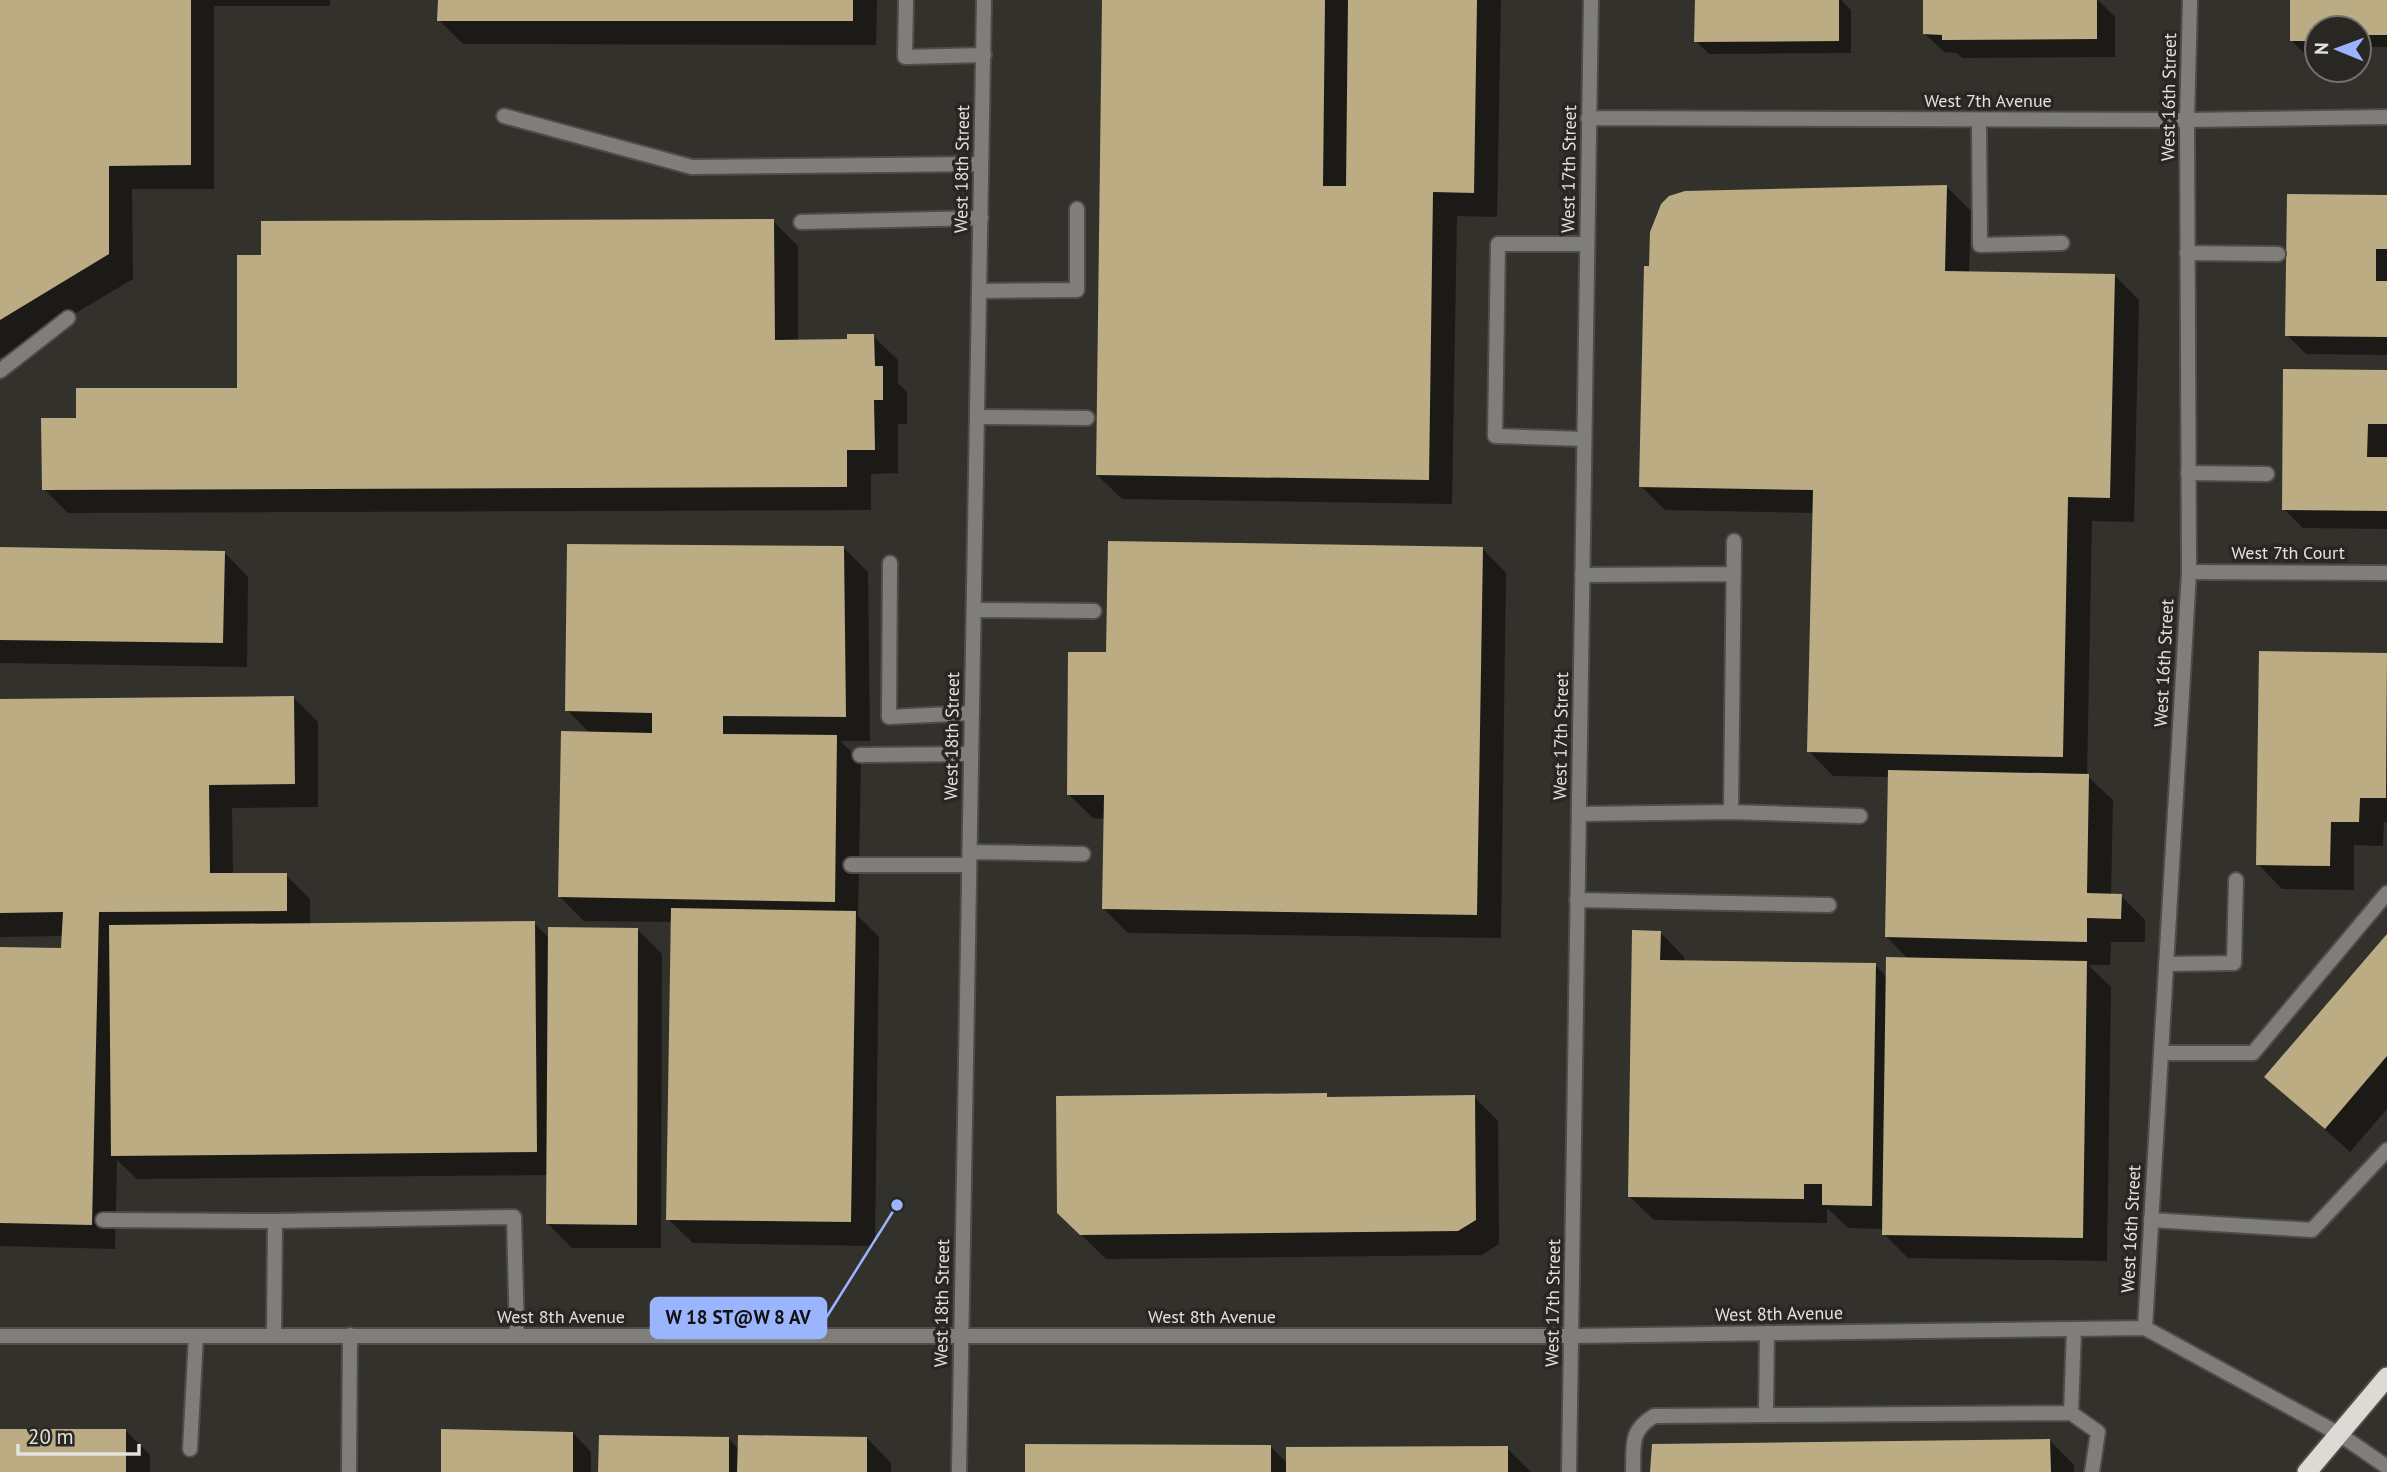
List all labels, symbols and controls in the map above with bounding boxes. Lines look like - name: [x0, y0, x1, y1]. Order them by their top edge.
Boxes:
- north arrow: [2303, 14, 2373, 84]
- street label: West 16th Street: [2156, 33, 2181, 161]
- text: N: [2309, 42, 2333, 55]
- street label: West 7th Avenue: [1924, 89, 2052, 112]
- street label: West 18th Street: [949, 105, 974, 233]
- street label: West 17th Street: [1556, 105, 1581, 233]
- street label: West 7th Court: [2231, 541, 2345, 564]
- street label: West 16th Street: [2149, 598, 2178, 728]
- street label: West 18th Street: [939, 672, 964, 800]
- street label: West 17th Street: [1548, 672, 1573, 800]
- street label: West 16th Street: [2116, 1164, 2145, 1294]
- street label: West 18th Street: [929, 1239, 954, 1367]
- street label: West 17th Street: [1540, 1239, 1565, 1367]
- callout: W 18 ST@W 8 AV: [651, 1298, 826, 1338]
- street label: West 8th Avenue: [1715, 1301, 1843, 1326]
- street label: West 8th Avenue: [497, 1305, 625, 1328]
- text: W 18 ST@W 8 AV: [665, 1305, 811, 1329]
- street label: West 8th Avenue: [1148, 1305, 1276, 1328]
- scale bar: [18, 1412, 138, 1456]
- text: 20 m: [28, 1423, 74, 1450]

